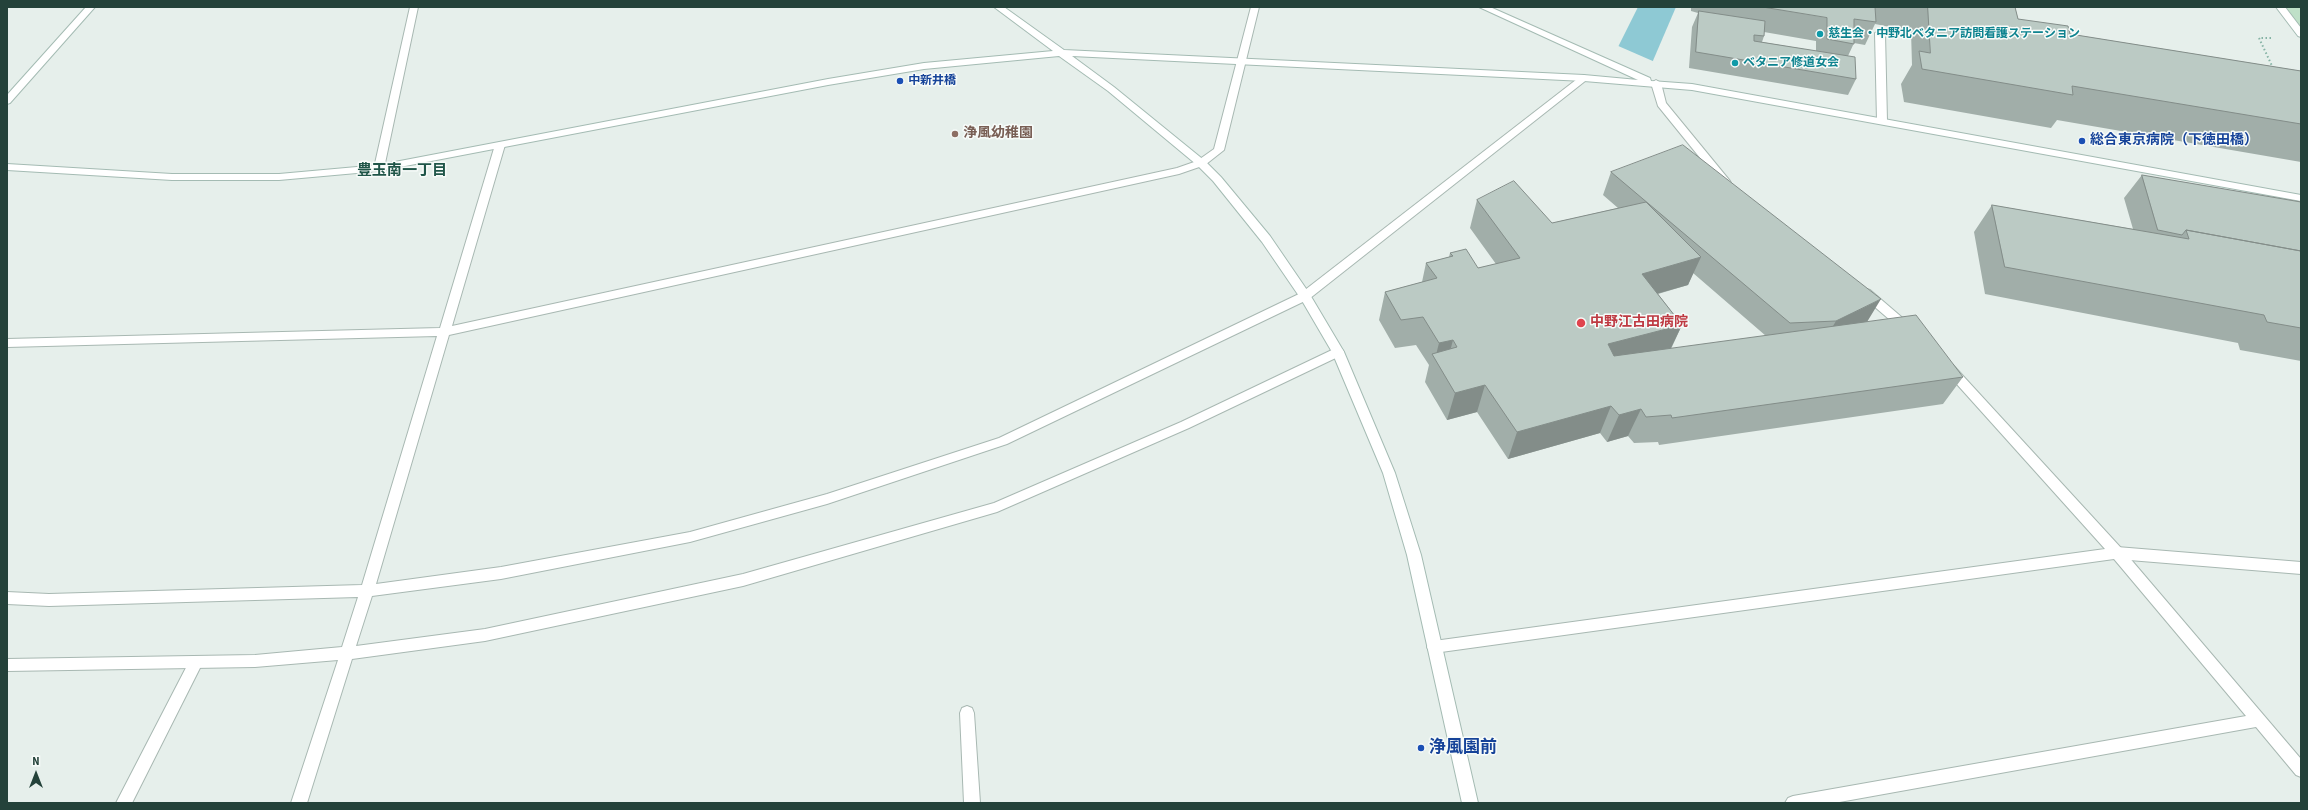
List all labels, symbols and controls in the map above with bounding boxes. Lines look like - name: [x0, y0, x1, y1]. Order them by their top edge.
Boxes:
- place label: 慈生会・中野北ベタニア訪問看護ステーション: [1828, 27, 2080, 41]
- marker: 慈生会・中野北ベタニア訪問看護ステーション: [1815, 29, 1825, 39]
- place label: ベタニア修道女会: [1743, 56, 1839, 70]
- marker: ベタニア修道女会: [1730, 58, 1740, 68]
- place label: 中新井橋: [908, 74, 956, 88]
- marker: 中新井橋: [895, 76, 905, 86]
- place label: 浄風幼稚園: [963, 126, 1033, 142]
- marker: 浄風幼稚園: [950, 129, 960, 139]
- place label: 総合東京病院（下徳田橋）: [2090, 133, 2258, 149]
- marker: 総合東京病院（下徳田橋）: [2077, 136, 2087, 146]
- district label: 豊玉南一丁目: [357, 163, 447, 181]
- place label: 中野江古田病院: [1590, 315, 1688, 331]
- marker: 中野江古田病院: [1575, 317, 1587, 329]
- place label: 浄風園前: [1429, 738, 1497, 758]
- marker: 浄風園前: [1416, 743, 1426, 753]
- north arrow: [16, 754, 56, 794]
- text: N: [32, 754, 40, 769]

